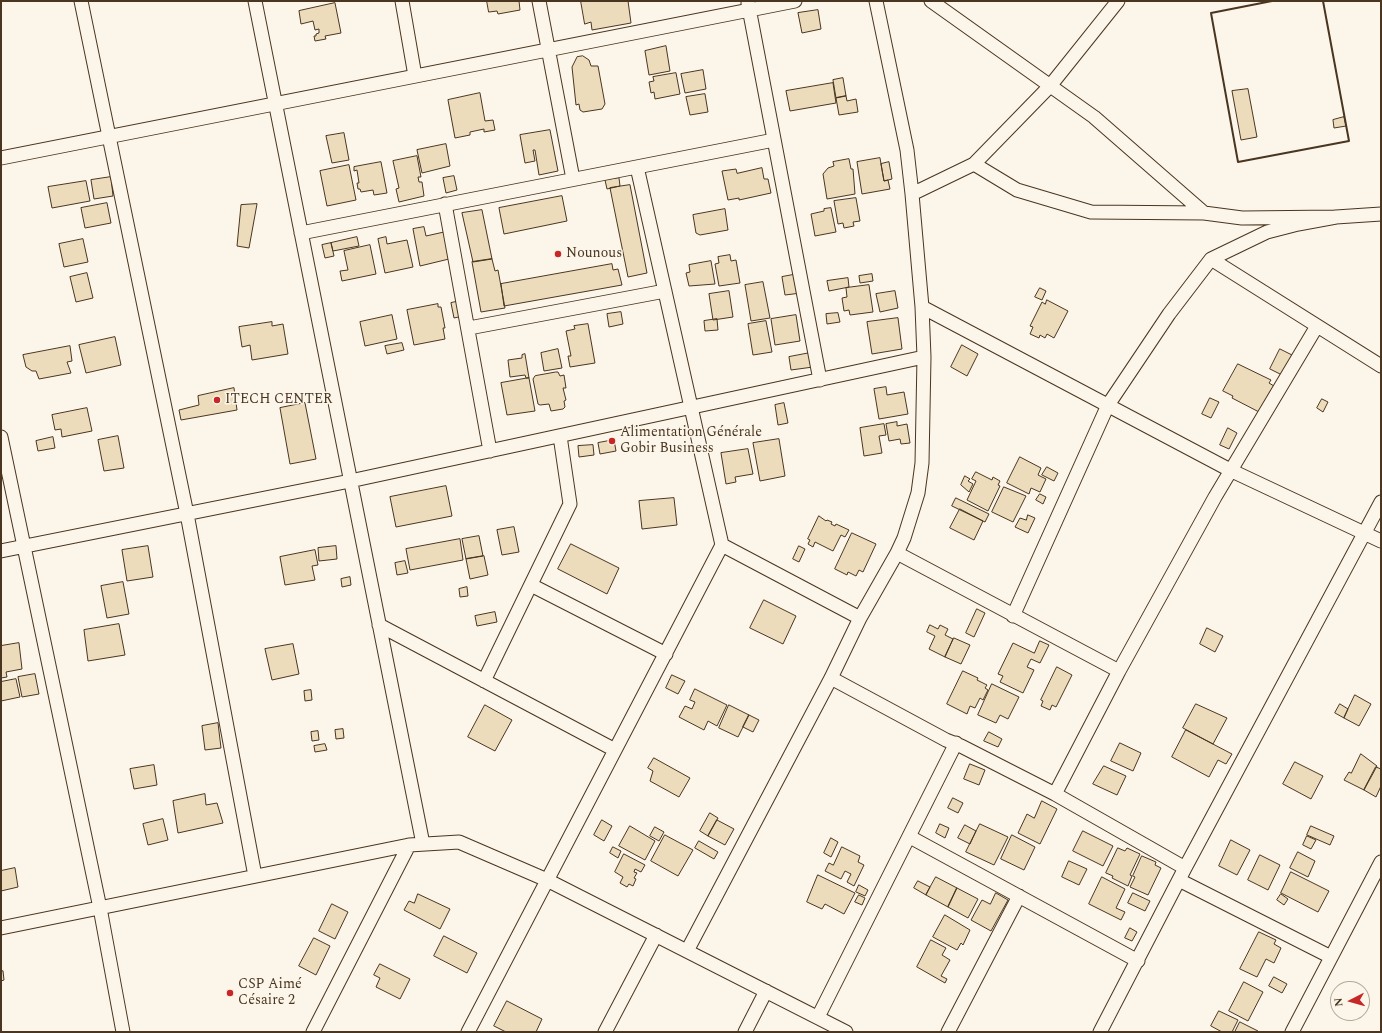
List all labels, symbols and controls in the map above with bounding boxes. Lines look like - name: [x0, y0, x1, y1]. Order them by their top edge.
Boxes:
- place label: Nounous: [566, 246, 622, 262]
- marker: Nounous: [553, 249, 563, 259]
- place label: ITECH CENTER: [225, 392, 332, 408]
- marker: ITECH CENTER: [212, 395, 222, 405]
- place label: Alimentation Générale Gobir Business: [620, 425, 762, 458]
- marker: Alimentation Générale Gobir Business: [607, 436, 617, 446]
- place label: CSP Aimé Césaire 2: [238, 977, 302, 1010]
- north arrow: [1330, 981, 1370, 1021]
- marker: CSP Aimé Césaire 2: [225, 988, 235, 998]
- text: N: [1330, 997, 1347, 1008]

